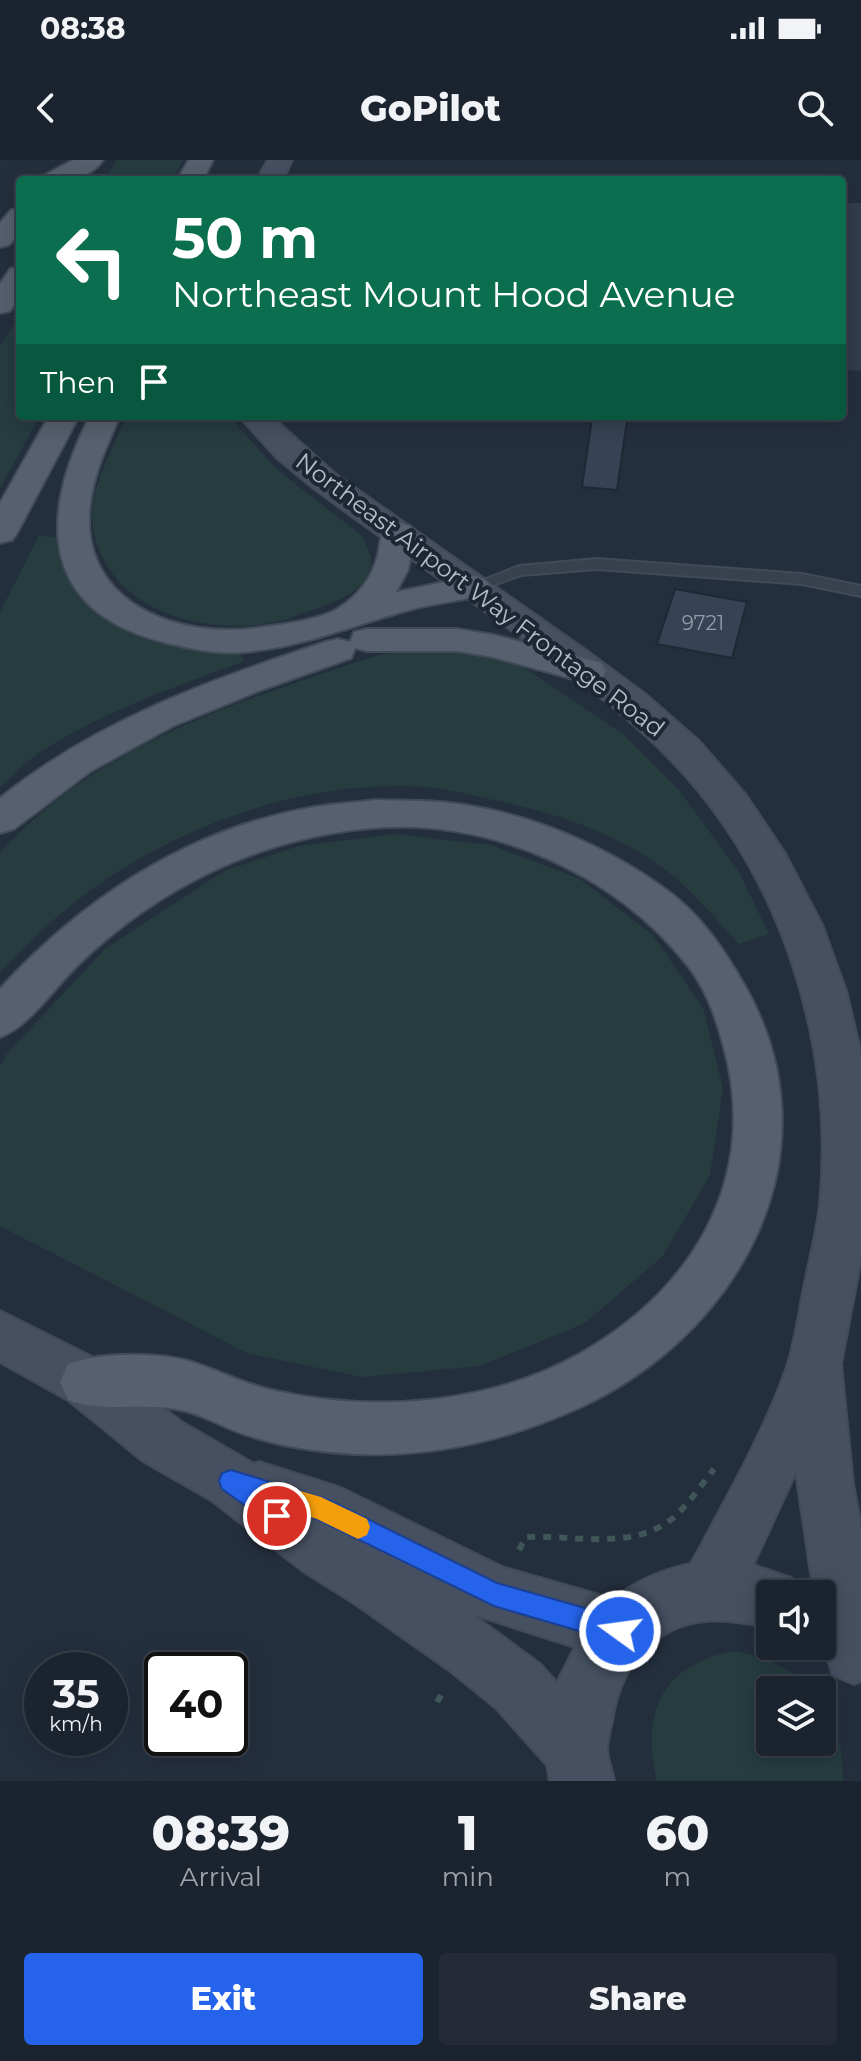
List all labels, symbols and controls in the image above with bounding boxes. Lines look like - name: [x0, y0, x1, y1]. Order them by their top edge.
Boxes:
- text: 08:38: [40, 10, 126, 47]
- icon: back: [24, 86, 68, 130]
- text: GoPilot: [360, 86, 501, 130]
- icon: search: [793, 86, 837, 130]
- text: 50 m: [172, 204, 318, 272]
- icon: left: [40, 208, 144, 312]
- text: Northeast Mount Hood Avenue: [172, 272, 735, 316]
- icon: arrive: [132, 360, 176, 404]
- text: Then: [40, 364, 116, 401]
- street label: Northeast Airport Way Frontage Road: [290, 446, 670, 743]
- house number: 9721: [682, 611, 724, 635]
- pin: [243, 1482, 311, 1550]
- icon: arrive: [255, 1494, 299, 1538]
- map controls: [756, 1580, 836, 1756]
- button: sound: [756, 1580, 836, 1660]
- position arrow: [578, 1589, 662, 1673]
- speed limit sign: 40: [144, 1652, 248, 1756]
- text: 35: [52, 1669, 100, 1718]
- button: layers: [756, 1676, 836, 1756]
- text: km/h: [49, 1712, 103, 1736]
- text: 08:39: [152, 1804, 290, 1862]
- text: 1: [458, 1804, 478, 1862]
- text: 60: [645, 1804, 709, 1862]
- text: Arrival: [180, 1861, 262, 1893]
- text: min: [442, 1861, 494, 1893]
- text: m: [664, 1861, 691, 1893]
- button: Exit: [24, 1953, 423, 2045]
- button: Share: [439, 1953, 837, 2045]

